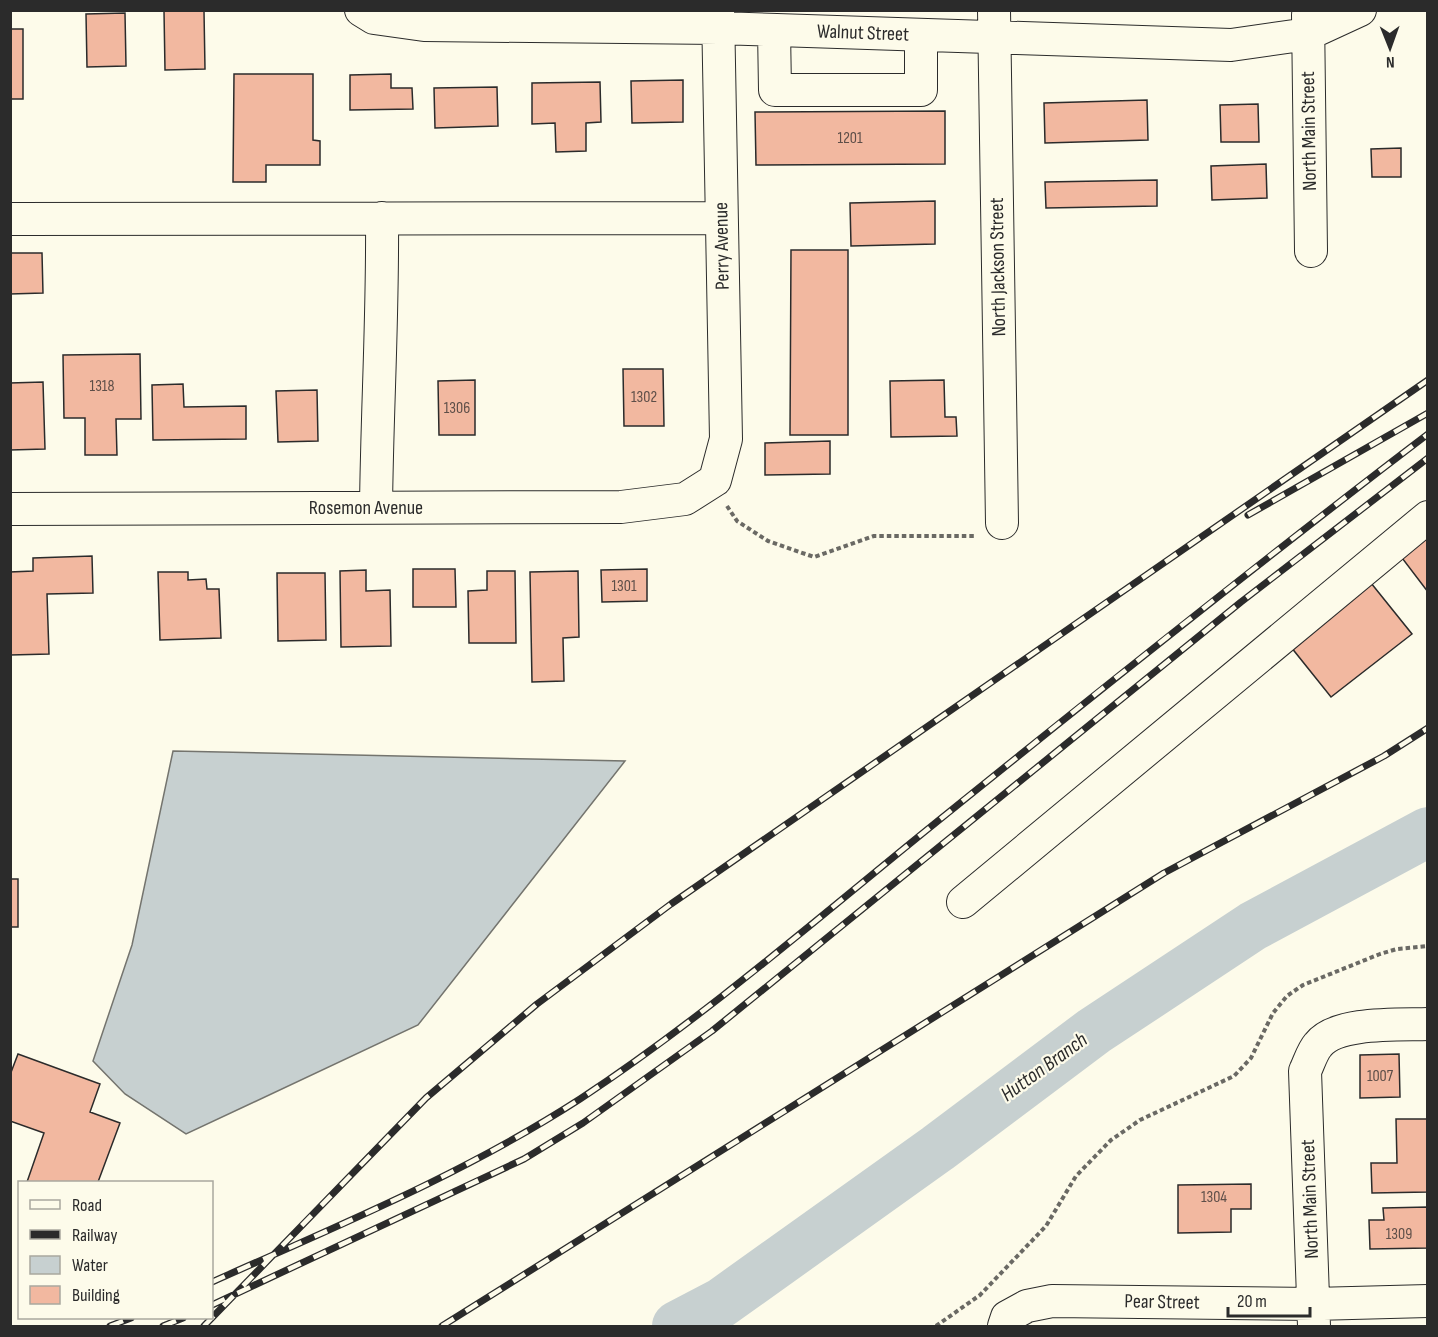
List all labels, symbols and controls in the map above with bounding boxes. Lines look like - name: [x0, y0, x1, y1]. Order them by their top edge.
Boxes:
- north arrow: [1360, 18, 1420, 78]
- street label: Walnut Street: [816, 19, 910, 47]
- text: N: [1386, 52, 1395, 71]
- street label: North Main Street: [1296, 71, 1322, 191]
- house number: 1201: [837, 129, 863, 148]
- street label: North Jackson Street: [985, 197, 1011, 337]
- street label: Perry Avenue: [709, 202, 735, 290]
- house number: 1318: [90, 377, 114, 396]
- house number: 1302: [631, 388, 657, 407]
- house number: 1306: [444, 399, 470, 418]
- street label: Rosemon Avenue: [309, 496, 423, 520]
- house number: 1301: [611, 577, 637, 596]
- water label: Hutton Branch: [996, 1027, 1092, 1107]
- house number: 1007: [1367, 1067, 1394, 1086]
- street label: North Main Street: [1296, 1139, 1324, 1259]
- legend: [18, 1181, 213, 1319]
- house number: 1304: [1201, 1188, 1227, 1207]
- text: Road: [72, 1195, 102, 1216]
- text: Railway: [72, 1225, 117, 1246]
- house number: 1309: [1386, 1225, 1412, 1244]
- text: Water: [72, 1255, 108, 1276]
- scale bar: [1228, 1280, 1310, 1318]
- text: Building: [72, 1285, 120, 1306]
- street label: Pear Street: [1124, 1289, 1200, 1315]
- text: 20 m: [1237, 1291, 1267, 1312]

